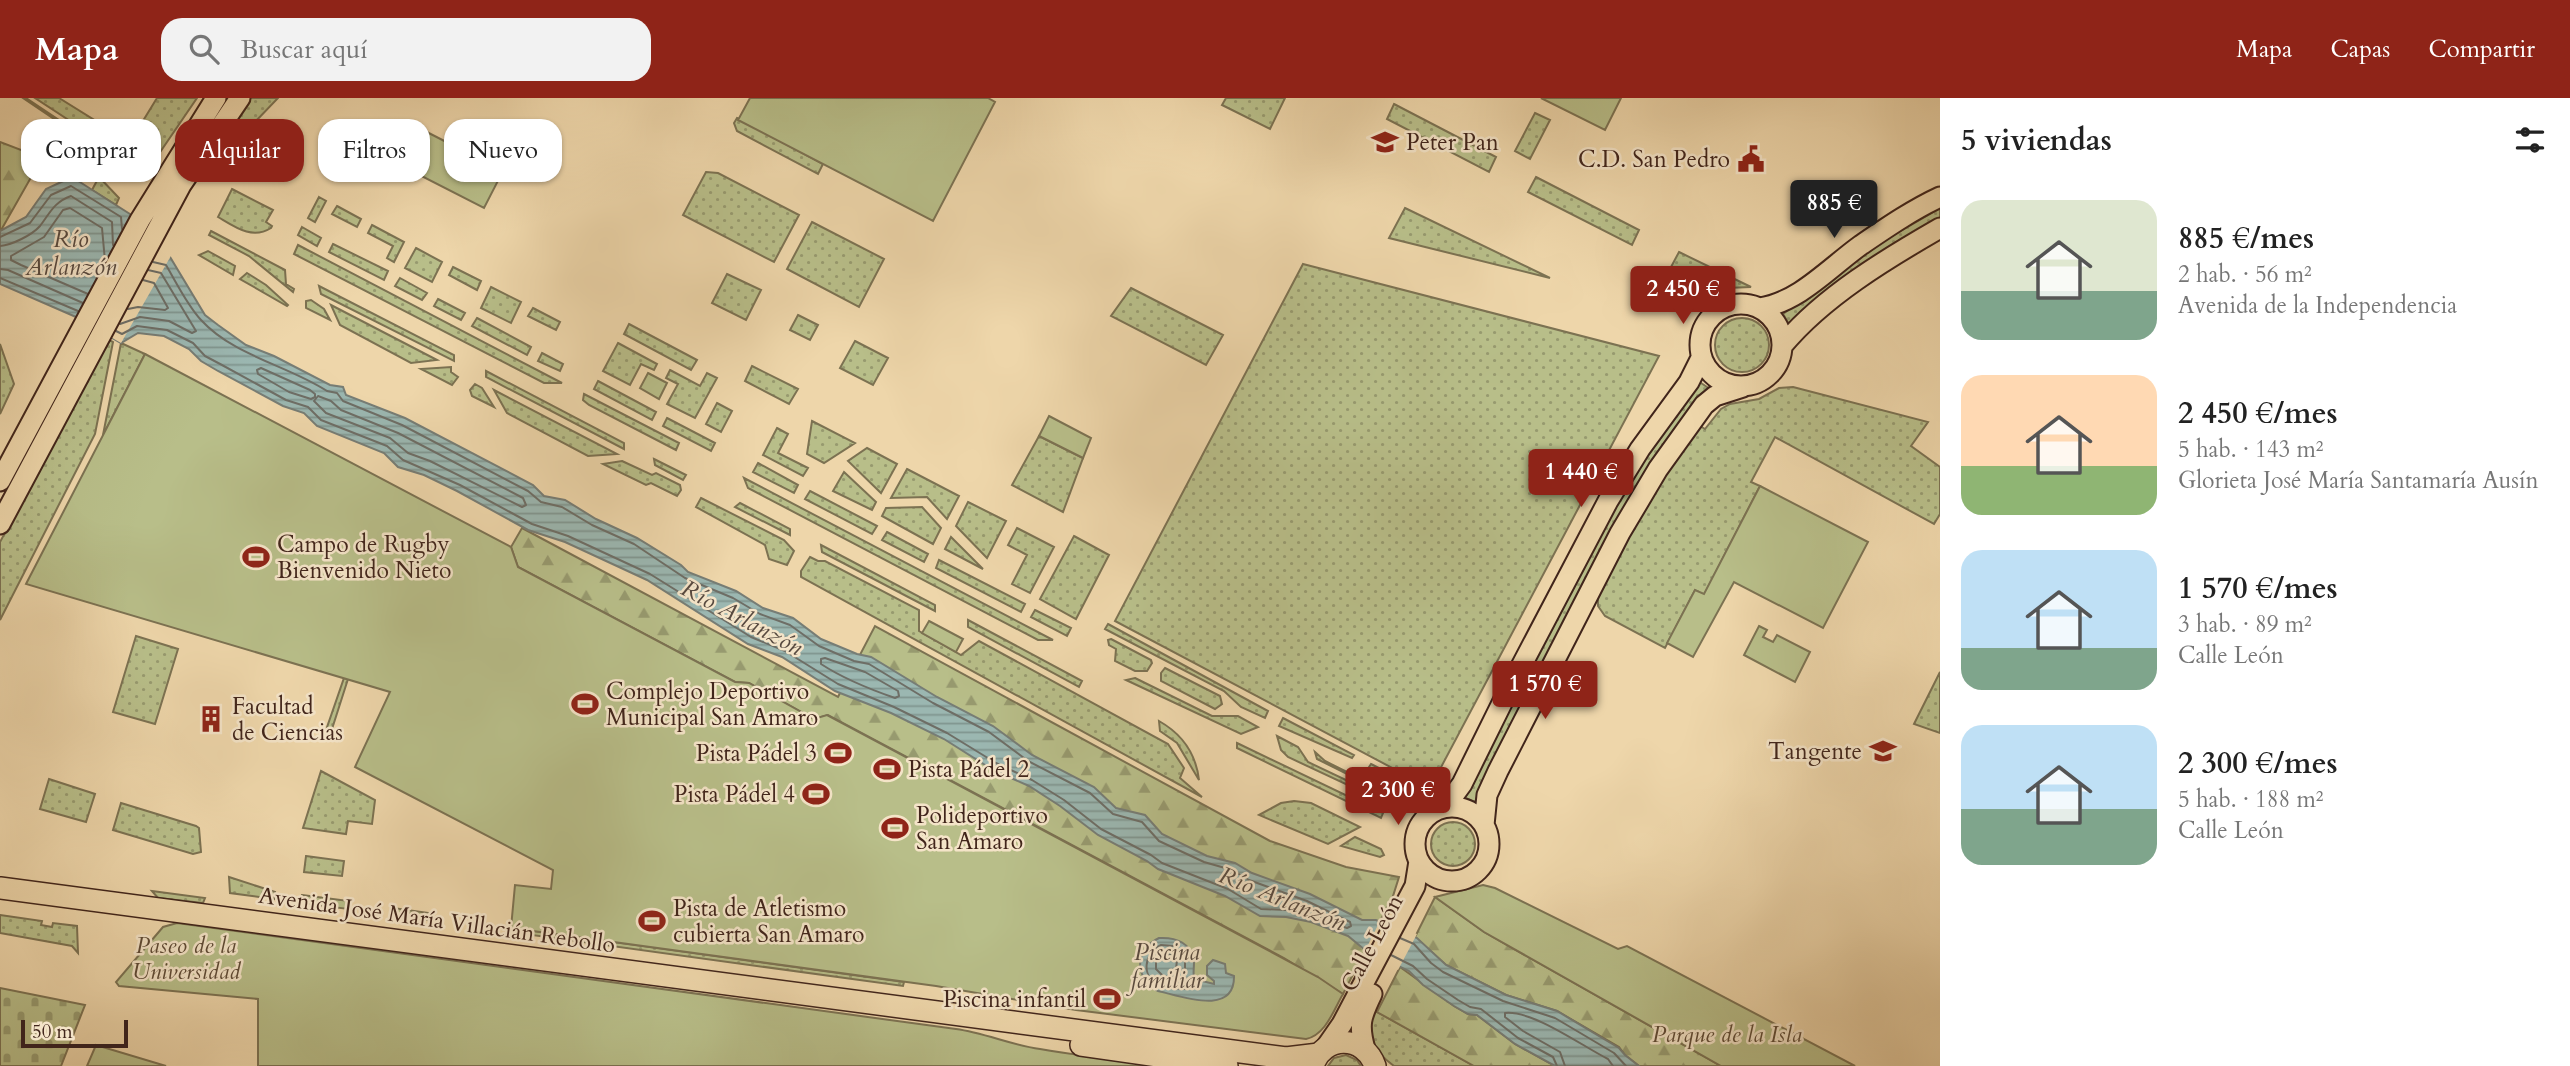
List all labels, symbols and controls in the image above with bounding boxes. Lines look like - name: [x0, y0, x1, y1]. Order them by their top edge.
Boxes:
- search box: [161, 18, 651, 81]
- text: Mapa: [35, 27, 119, 72]
- icon: search: [185, 30, 223, 68]
- text: Buscar aquí: [241, 32, 368, 67]
- text: Mapa: [2236, 33, 2292, 66]
- text: Capas: [2330, 33, 2390, 66]
- text: Compartir: [2428, 33, 2535, 66]
- chip: Comprar: [21, 119, 161, 182]
- chip: Alquilar: [175, 119, 304, 182]
- chip: Filtros: [318, 119, 430, 182]
- chip: Nuevo: [444, 119, 562, 182]
- text: 5 viviendas: [1961, 120, 2112, 161]
- icon: filters: [2511, 121, 2549, 159]
- school or university icon: Peter Pan: [1370, 127, 1400, 157]
- place label: Peter Pan: [1406, 127, 1499, 158]
- place label: C.D. San Pedro: [1578, 144, 1730, 175]
- public building icon: C.D. San Pedro: [1736, 144, 1766, 174]
- pin: 885 €: [1785, 180, 1883, 240]
- text: 885 €: [1806, 187, 1862, 218]
- text: 885 €/mes: [2178, 218, 2314, 259]
- water label: Río Arlanzón: [24, 223, 117, 284]
- icon: home: [2017, 228, 2101, 312]
- text: 2 hab. · 56 m²: [2178, 259, 2312, 290]
- pin: 2 450 €: [1618, 266, 1748, 326]
- text: 2 450 €: [1646, 273, 1720, 304]
- text: Avenida de la Independencia: [2178, 290, 2457, 321]
- text: 2 450 €/mes: [2178, 393, 2338, 434]
- icon: home: [2017, 403, 2101, 487]
- text: 5 hab. · 143 m²: [2178, 434, 2324, 465]
- pin: 1 440 €: [1516, 450, 1646, 509]
- text: 1 440 €: [1544, 456, 1618, 487]
- text: Glorieta José María Santamaría Ausín: [2178, 465, 2539, 496]
- place label: Campo de Rugby Bienvenido Nieto: [277, 529, 451, 586]
- sports icon: Campo de Rugby Bienvenido Nieto: [241, 542, 271, 572]
- text: 1 570 €/mes: [2178, 568, 2338, 609]
- water label: Río Arlanzón: [675, 572, 809, 664]
- icon: home: [2017, 578, 2101, 662]
- text: 3 hab. · 89 m²: [2178, 609, 2312, 640]
- text: Calle León: [2178, 640, 2284, 671]
- pin: 1 570 €: [1480, 662, 1610, 721]
- text: 1 570 €: [1508, 668, 1582, 699]
- place label: Complejo Deportivo Municipal San Amaro: [606, 676, 818, 733]
- sports icon: Complejo Deportivo Municipal San Amaro: [570, 689, 600, 719]
- place label: Facultad de Ciencias: [232, 691, 343, 748]
- building icon: Facultad de Ciencias: [196, 704, 226, 734]
- place label: Tangente: [1768, 736, 1862, 767]
- school or university icon: Tangente: [1868, 736, 1898, 766]
- place label: Pista Pádel 3: [696, 738, 817, 769]
- sports icon: Pista Pádel 3: [823, 738, 853, 768]
- text: 2 300 €/mes: [2178, 743, 2338, 784]
- icon: home: [2017, 753, 2101, 837]
- sports icon: Pista Pádel 2: [872, 754, 902, 784]
- place label: Pista Pádel 2: [908, 754, 1029, 785]
- pin: 2 300 €: [1333, 768, 1463, 827]
- text: 2 300 €: [1361, 774, 1435, 805]
- place label: Pista Pádel 4: [674, 779, 795, 810]
- sports icon: Pista Pádel 4: [801, 779, 831, 809]
- text: 5 hab. · 188 m²: [2178, 784, 2324, 815]
- place label: Polideportivo San Amaro: [916, 800, 1048, 857]
- sports icon: Polideportivo San Amaro: [880, 813, 910, 843]
- text: Calle León: [2178, 815, 2284, 846]
- water label: Río Arlanzón: [1214, 859, 1350, 939]
- street label: Avenida José María Villacián Rebollo: [257, 880, 617, 960]
- street label: Calle León: [1333, 889, 1411, 997]
- place label: Pista de Atletismo cubierta San Amaro: [673, 893, 864, 950]
- sports icon: Pista de Atletismo cubierta San Amaro: [637, 906, 667, 936]
- park label: Paseo de la Universidad: [132, 930, 241, 987]
- water label: Piscina familiar: [1125, 936, 1205, 997]
- place label: Piscina infantil: [943, 984, 1086, 1015]
- sports icon: Piscina infantil: [1092, 984, 1122, 1014]
- scale bar: [21, 1017, 128, 1049]
- text: 50 m: [32, 1019, 73, 1045]
- park label: Parque de la Isla: [1652, 1019, 1802, 1050]

